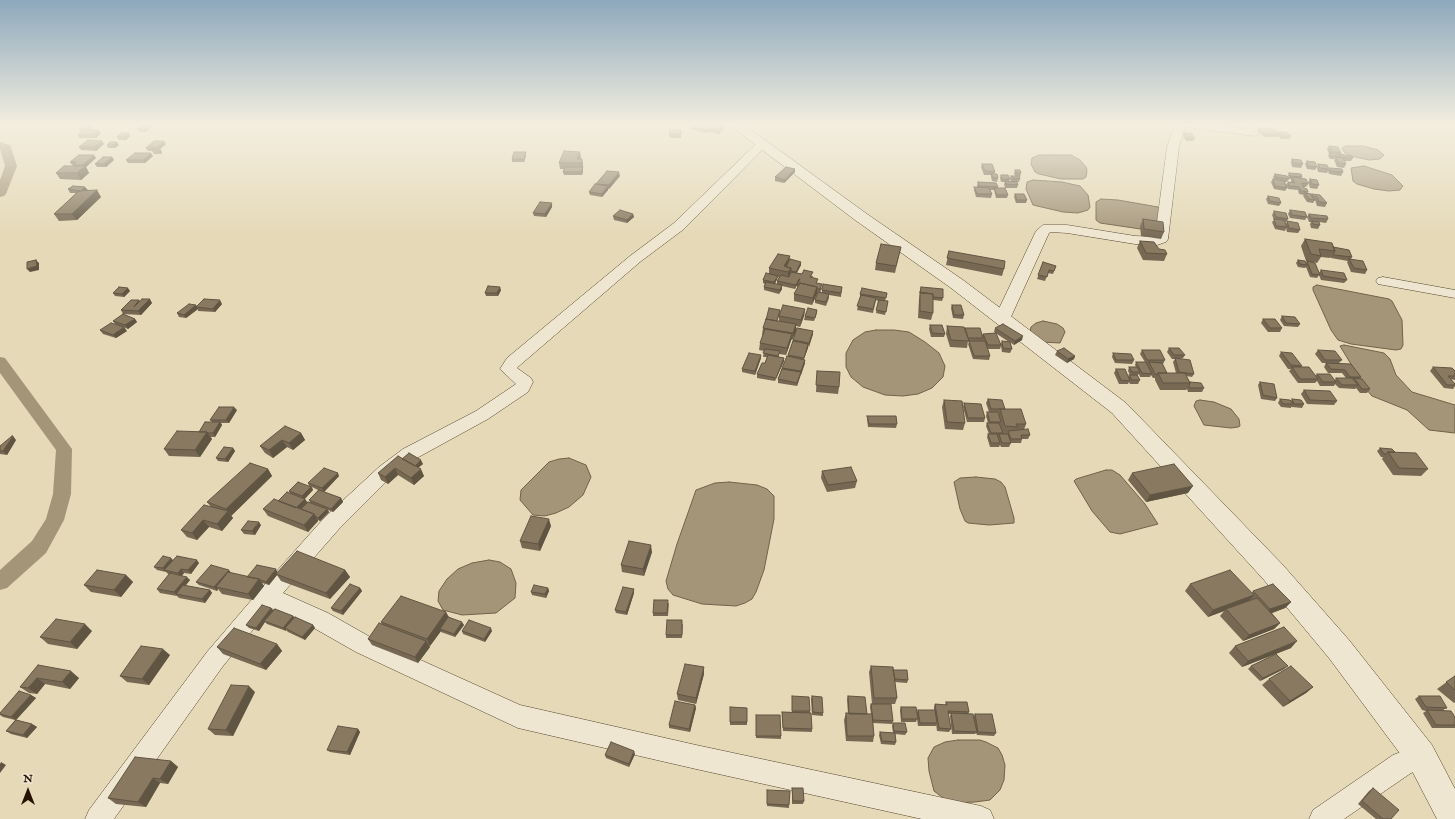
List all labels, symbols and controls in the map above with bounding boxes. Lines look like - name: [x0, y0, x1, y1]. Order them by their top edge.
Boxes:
- north arrow: [8, 771, 48, 811]
- text: N: [23, 772, 33, 786]

